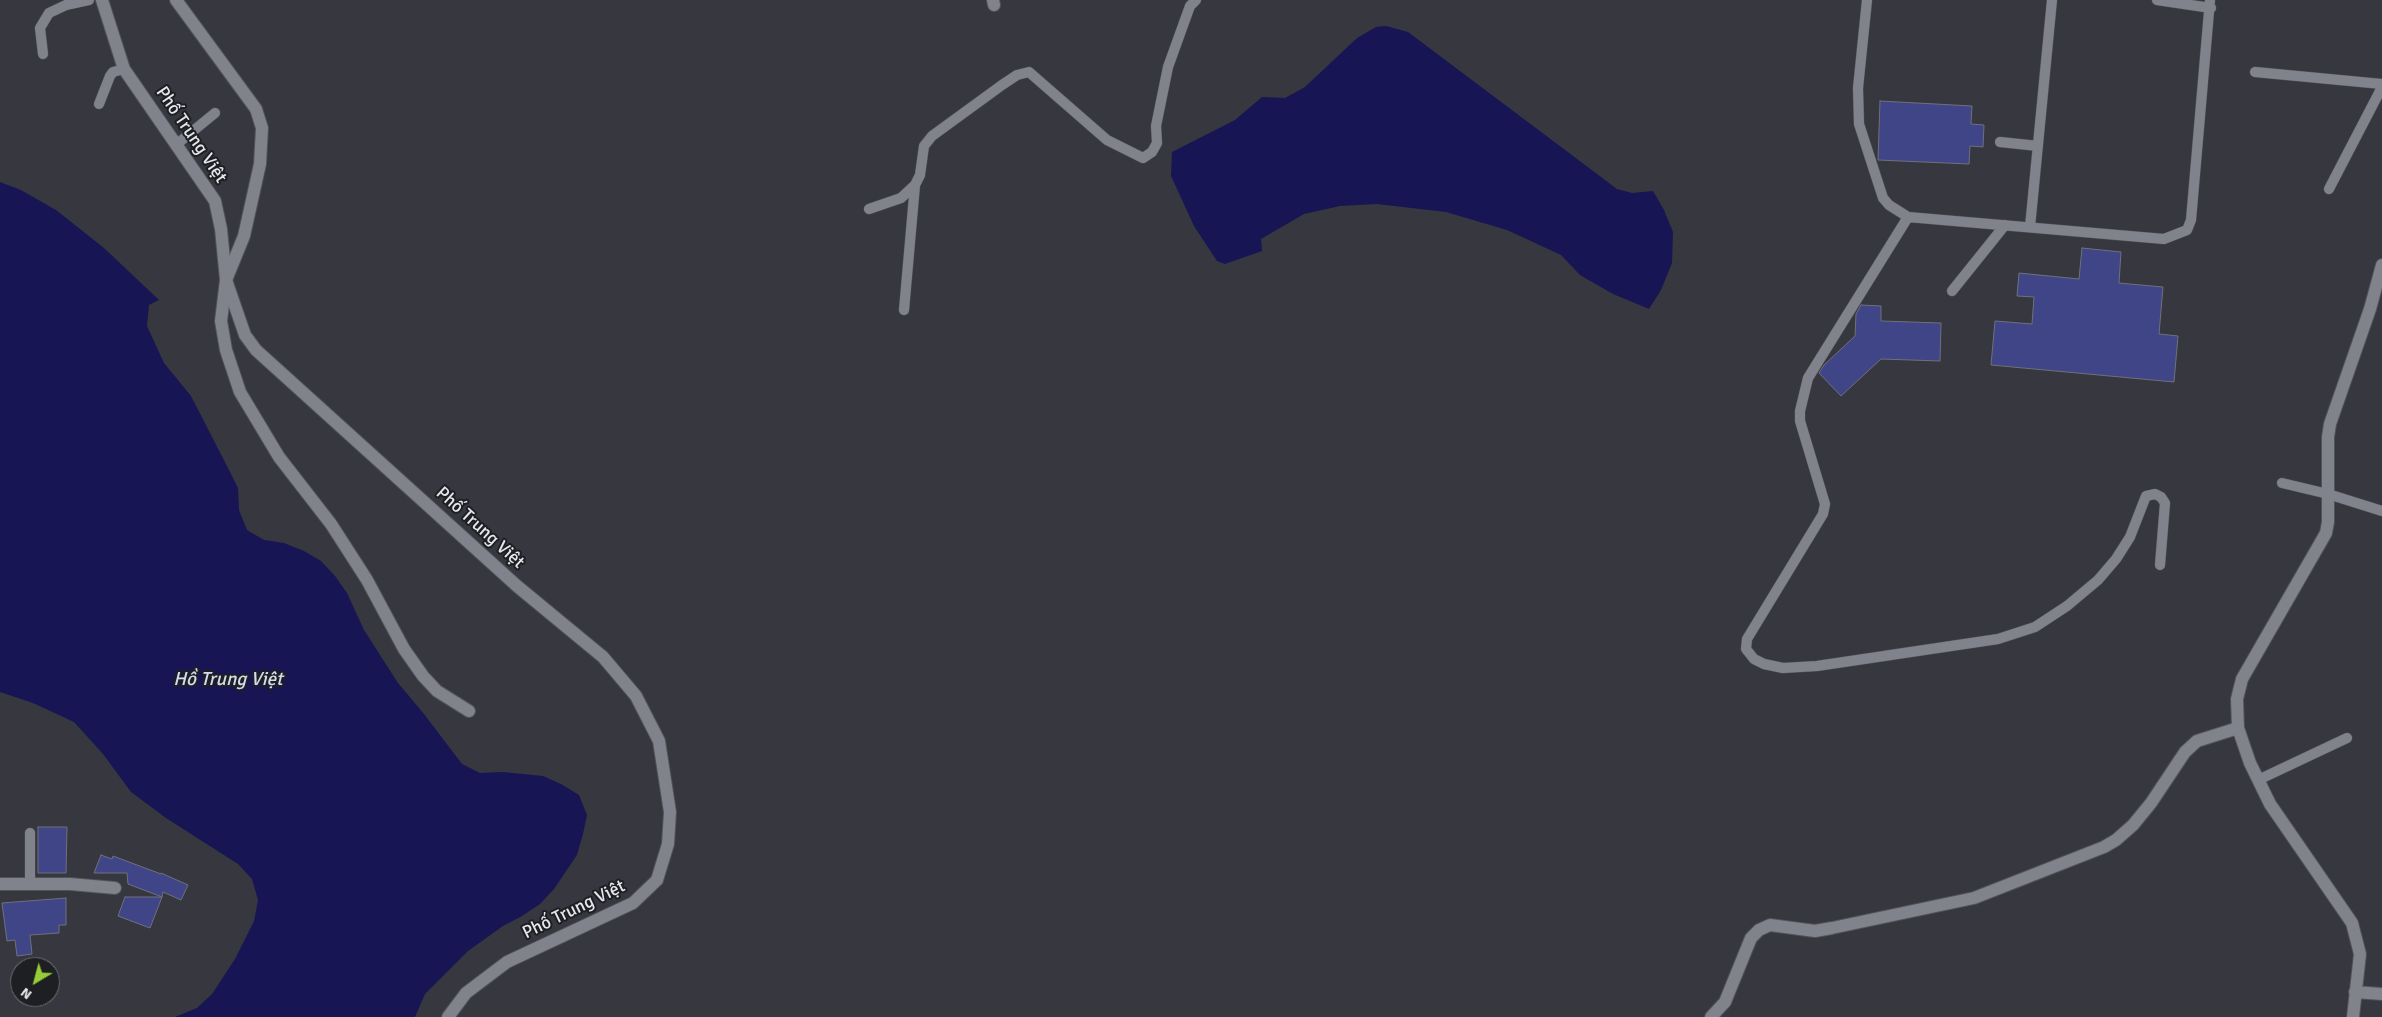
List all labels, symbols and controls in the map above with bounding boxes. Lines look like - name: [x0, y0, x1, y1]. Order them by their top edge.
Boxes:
- street label: Phố Trung Việt: [151, 83, 231, 187]
- street label: Phố Trung Việt: [431, 483, 529, 573]
- water label: Hồ Trung Việt: [173, 669, 283, 691]
- street label: Phố Trung Việt: [519, 876, 629, 944]
- north arrow: [10, 957, 60, 1007]
- text: N: [17, 984, 35, 1003]

